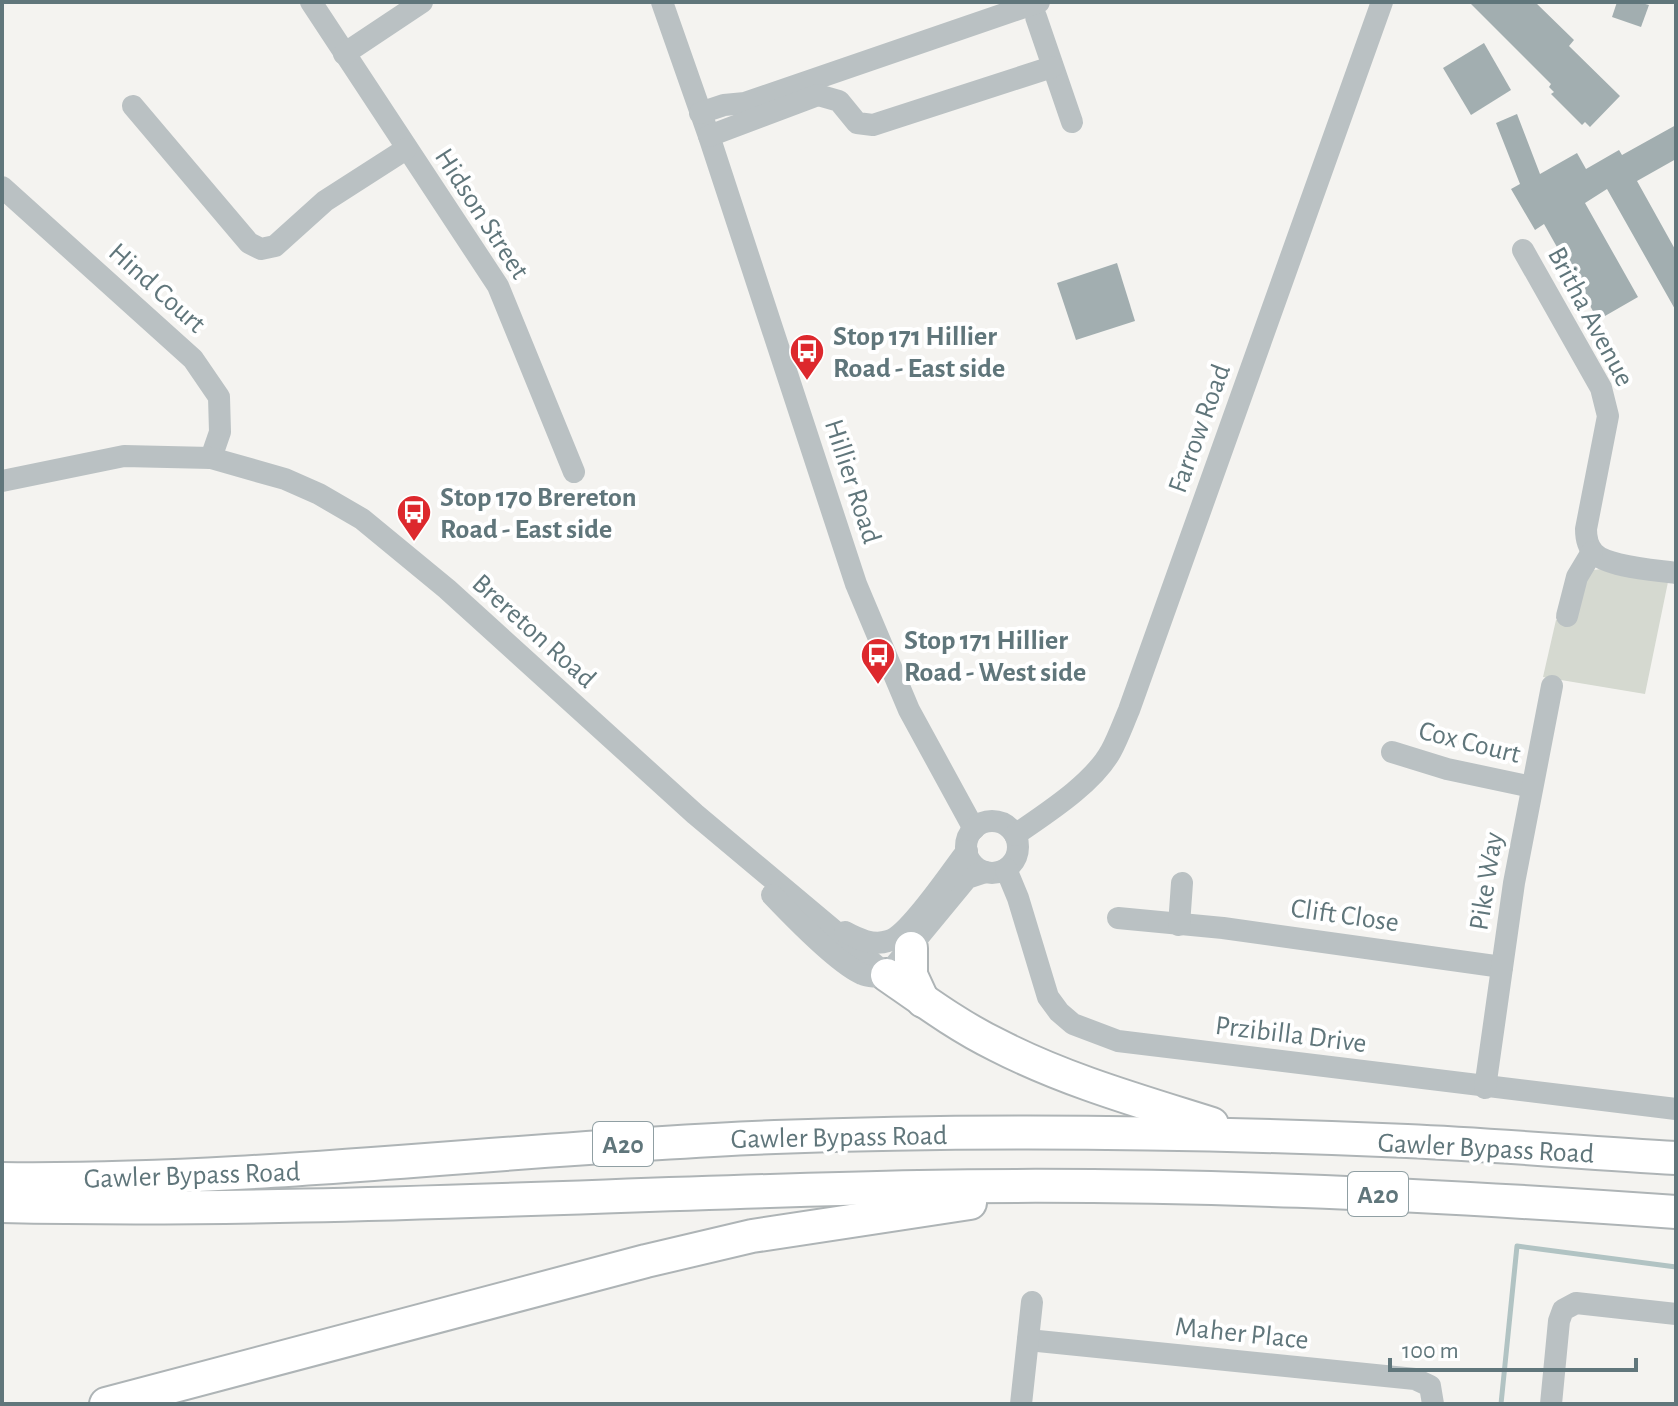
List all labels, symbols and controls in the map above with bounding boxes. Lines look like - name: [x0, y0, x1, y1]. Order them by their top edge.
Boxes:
- street label: Hidson Street: [429, 144, 534, 284]
- street label: Hind Court: [103, 238, 210, 339]
- street label: Britha Avenue: [1542, 243, 1639, 391]
- place label: Stop 171 Hillier Road - East side: [833, 323, 1005, 383]
- bus stop icon: Stop 171 Hillier Road - East side: [788, 332, 826, 382]
- street label: Farrow Road: [1164, 361, 1236, 497]
- street label: Hillier Road: [819, 416, 885, 547]
- place label: Stop 170 Brereton Road - East side: [440, 484, 636, 544]
- bus stop icon: Stop 170 Brereton Road - East side: [395, 493, 433, 543]
- street label: Brereton Road: [467, 569, 601, 694]
- place label: Stop 171 Hillier Road - West side: [904, 627, 1086, 687]
- bus stop icon: Stop 171 Hillier Road - West side: [859, 636, 897, 686]
- street label: Cox Court: [1416, 717, 1523, 769]
- street label: Pike Way: [1465, 830, 1509, 933]
- street label: Clift Close: [1289, 895, 1401, 937]
- street label: Przibilla Drive: [1213, 1012, 1368, 1058]
- road number: A20: [593, 1122, 653, 1166]
- street label: Gawler Bypass Road: [730, 1122, 948, 1154]
- street label: Gawler Bypass Road: [1377, 1129, 1595, 1169]
- street label: Gawler Bypass Road: [83, 1158, 301, 1194]
- road number: A20: [1348, 1172, 1408, 1216]
- street label: Maher Place: [1174, 1313, 1310, 1355]
- scale bar: [1390, 1322, 1636, 1372]
- text: 100 m: [1402, 1339, 1459, 1363]

